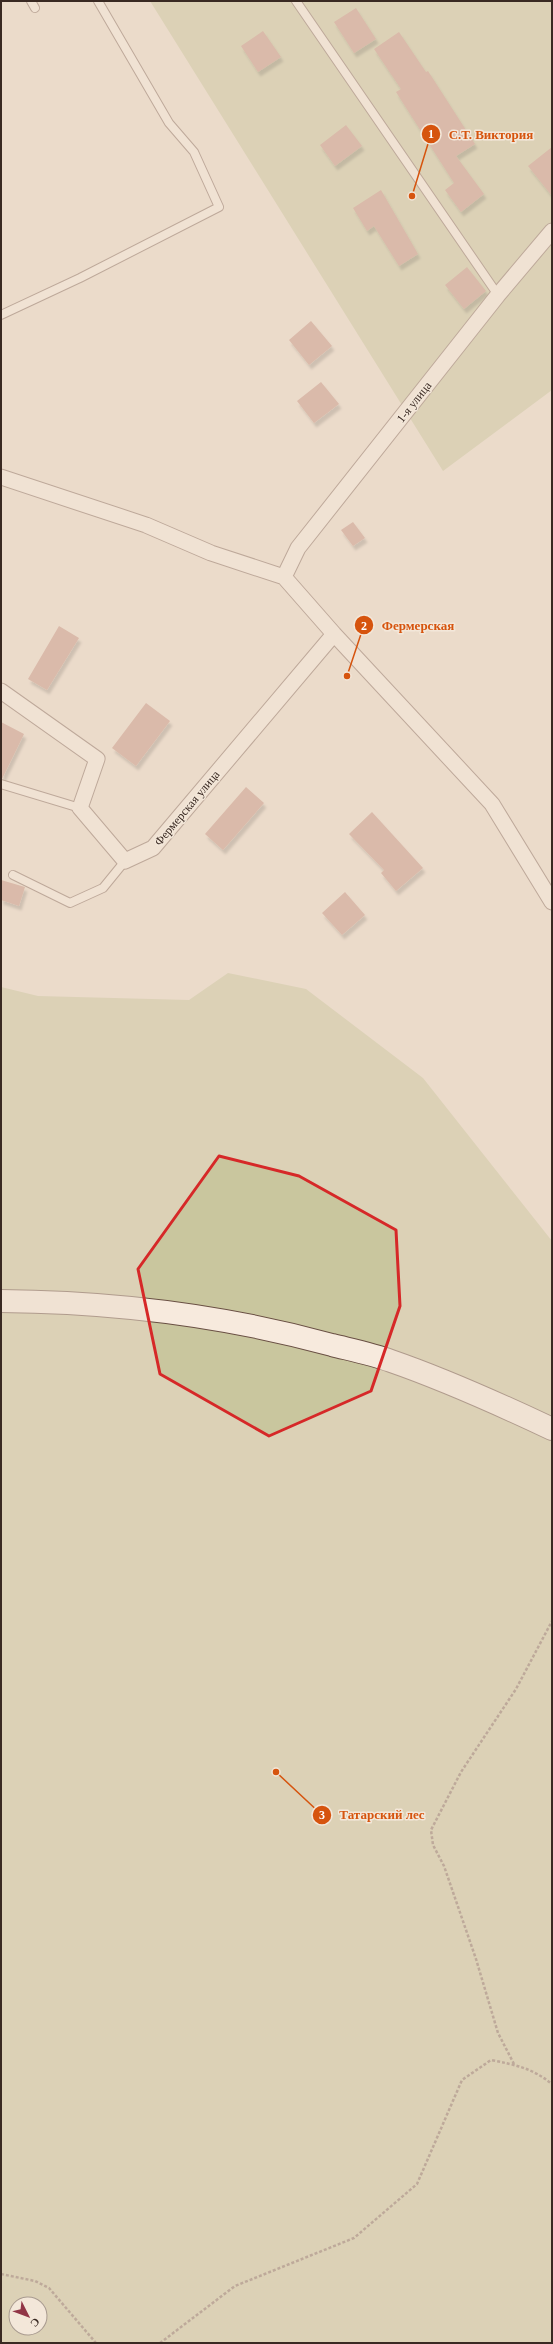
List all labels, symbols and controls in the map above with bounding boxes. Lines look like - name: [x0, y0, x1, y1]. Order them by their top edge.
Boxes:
- callout: С.Т. Виктория: [421, 122, 541, 147]
- text: 1: [428, 127, 434, 141]
- text: С.Т. Виктория: [449, 127, 533, 142]
- street label: 1-я улица: [394, 378, 435, 425]
- callout: Фермерская: [354, 613, 463, 638]
- text: Фермерская: [382, 618, 454, 633]
- text: 2: [361, 619, 367, 633]
- street label: Фермерская улица: [151, 767, 223, 849]
- callout: Татарский лес: [312, 1802, 433, 1827]
- text: Татарский лес: [339, 1807, 425, 1822]
- text: 3: [319, 1808, 325, 1822]
- north arrow: [8, 2296, 48, 2336]
- text: С: [28, 2316, 43, 2330]

